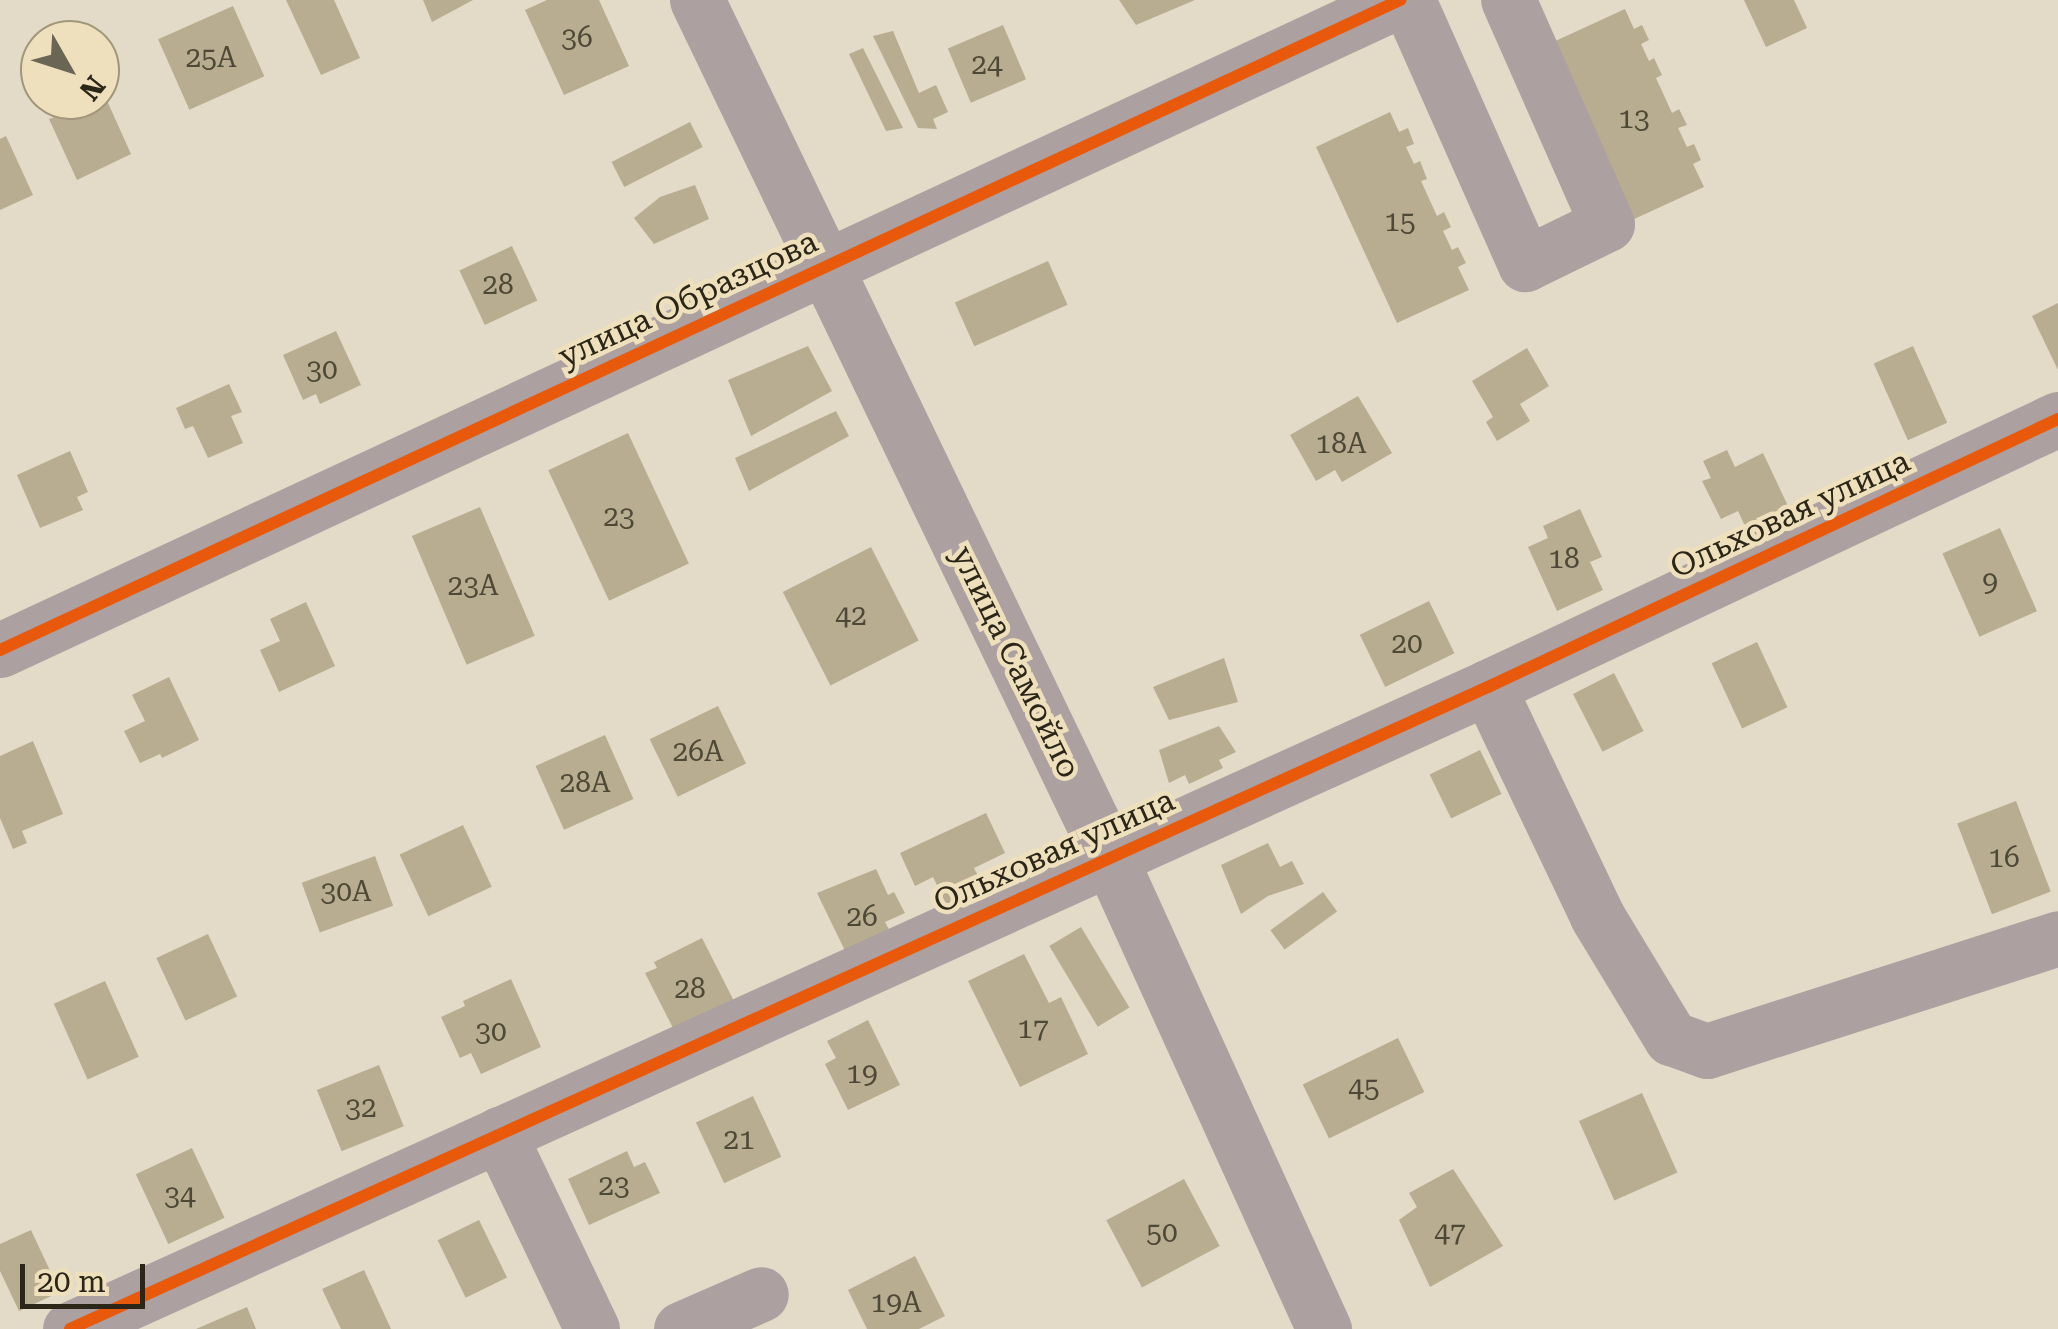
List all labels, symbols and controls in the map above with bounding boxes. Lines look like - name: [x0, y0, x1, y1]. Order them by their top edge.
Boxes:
- north arrow: [20, 20, 120, 120]
- house number: 36: [561, 21, 593, 55]
- house number: 25А: [186, 41, 236, 75]
- house number: 24: [971, 48, 1003, 82]
- text: N: [73, 69, 112, 107]
- house number: 13: [1618, 102, 1650, 136]
- house number: 15: [1384, 205, 1416, 239]
- street label: улица Образцова: [552, 222, 824, 376]
- house number: 28: [482, 268, 514, 302]
- house number: 30: [306, 353, 338, 387]
- house number: 18А: [1316, 427, 1366, 461]
- street label: Ольховая улица: [1664, 442, 1916, 586]
- house number: 23: [603, 500, 635, 534]
- street label: улица Самойло: [943, 540, 1089, 784]
- house number: 18: [1548, 542, 1580, 576]
- house number: 9: [1982, 565, 1998, 599]
- house number: 23А: [448, 569, 498, 603]
- house number: 42: [835, 599, 867, 633]
- house number: 20: [1391, 627, 1423, 661]
- house number: 26А: [673, 735, 723, 769]
- house number: 28А: [560, 766, 610, 800]
- street label: Ольховая улица: [928, 781, 1180, 921]
- house number: 16: [1988, 841, 2020, 875]
- house number: 30А: [321, 875, 371, 909]
- house number: 26: [846, 900, 878, 934]
- house number: 28: [674, 972, 706, 1006]
- house number: 17: [1017, 1012, 1049, 1046]
- house number: 30: [475, 1015, 507, 1049]
- house number: 19: [846, 1057, 878, 1091]
- house number: 45: [1348, 1071, 1380, 1105]
- house number: 32: [345, 1091, 377, 1125]
- house number: 21: [723, 1123, 755, 1157]
- house number: 23: [598, 1169, 630, 1203]
- house number: 34: [164, 1179, 196, 1213]
- house number: 50: [1146, 1216, 1178, 1250]
- house number: 47: [1434, 1216, 1466, 1250]
- scale bar: [25, 1244, 150, 1306]
- text: 20 m: [37, 1264, 106, 1299]
- house number: 19А: [871, 1286, 921, 1320]

